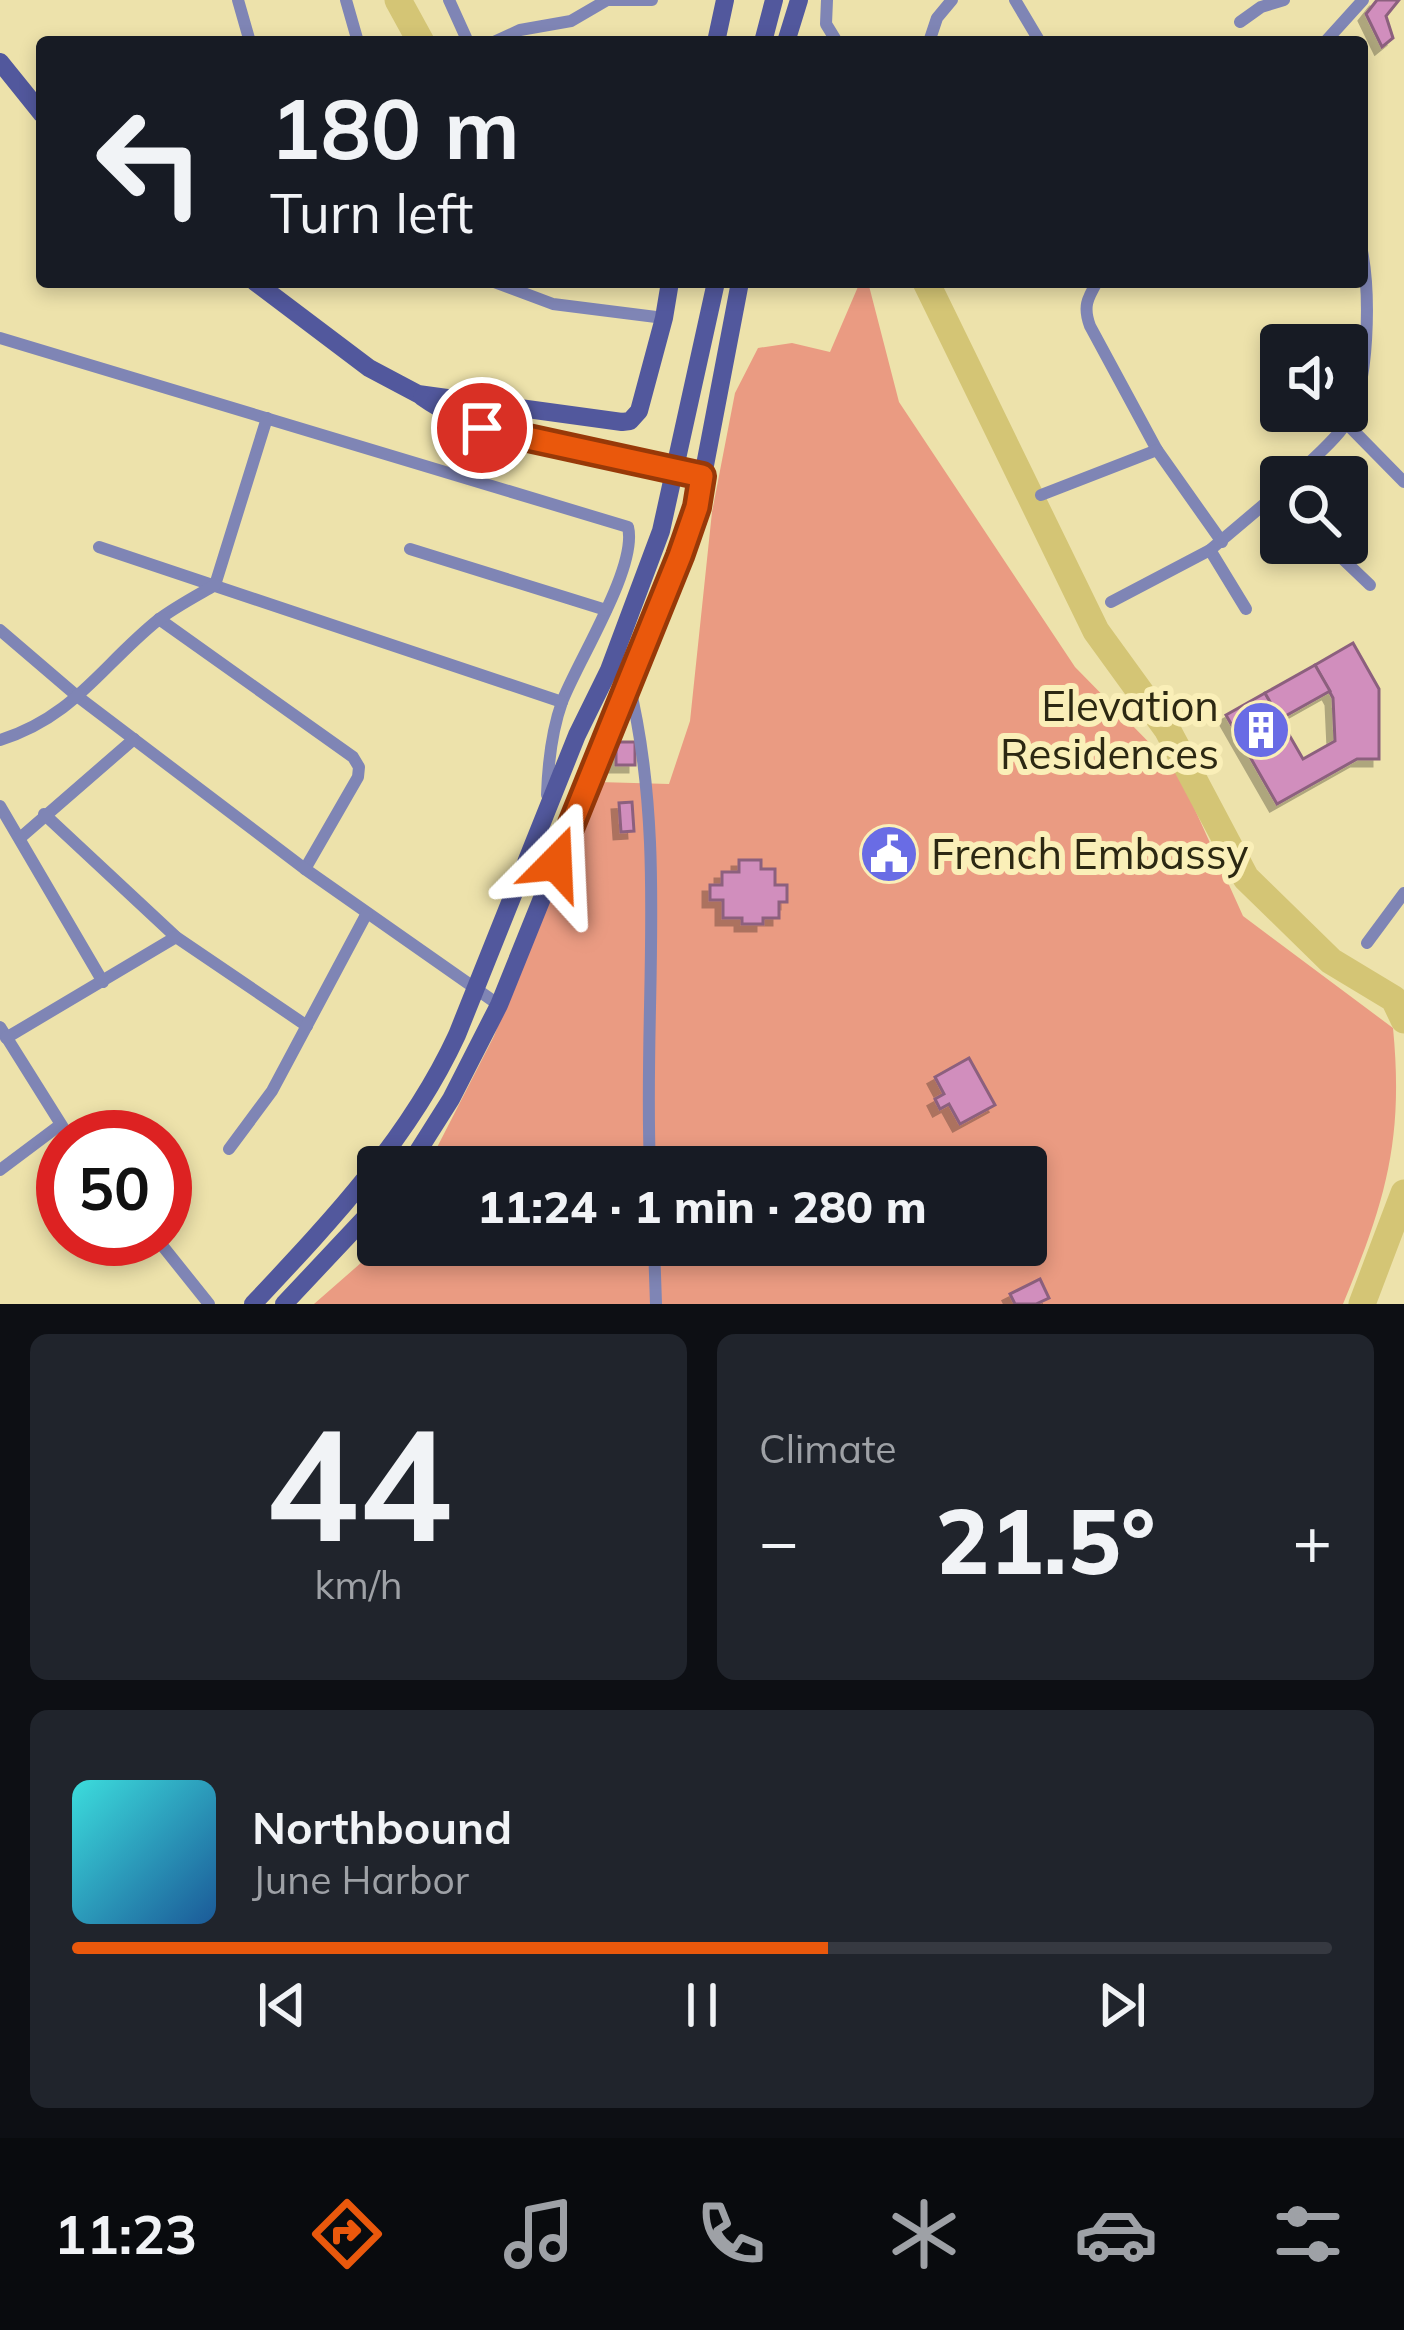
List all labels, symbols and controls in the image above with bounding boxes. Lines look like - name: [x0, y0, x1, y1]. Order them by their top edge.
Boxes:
- text: 180 m: [270, 75, 520, 180]
- icon: left: [72, 84, 228, 240]
- text: Turn left: [270, 179, 473, 247]
- map controls: [1260, 324, 1368, 564]
- button: sound: [1260, 324, 1368, 432]
- pin: [431, 377, 533, 479]
- icon: arrive: [449, 395, 515, 461]
- button: search: [1260, 456, 1368, 564]
- place label: Elevation Residences: [1000, 679, 1219, 780]
- building icon: Elevation Residences: [1230, 699, 1292, 761]
- position arrow: [493, 800, 619, 926]
- public building icon: French Embassy: [858, 823, 920, 885]
- place label: French Embassy: [931, 827, 1249, 880]
- speed limit sign: 50: [36, 1110, 192, 1266]
- text: 11:24 · 1 min · 280 m: [477, 1178, 927, 1234]
- text: 44: [265, 1384, 452, 1580]
- text: Climate: [759, 1424, 897, 1473]
- text: 21.5°: [936, 1484, 1155, 1597]
- text: −: [759, 1499, 799, 1582]
- text: +: [1292, 1499, 1332, 1582]
- text: km/h: [314, 1560, 403, 1609]
- text: Northbound: [252, 1799, 512, 1855]
- text: June Harbor: [252, 1855, 469, 1904]
- icon: previous: [249, 1972, 315, 2038]
- icon: pause: [669, 1972, 735, 2038]
- icon: next: [1089, 1972, 1155, 2038]
- icon: directions: [305, 2192, 389, 2276]
- icon: music: [497, 2192, 581, 2276]
- icon: phone: [689, 2192, 773, 2276]
- icon: climate: [882, 2192, 966, 2276]
- icon: car: [1074, 2192, 1158, 2276]
- icon: filters: [1266, 2192, 1350, 2276]
- text: 11:23: [54, 2200, 197, 2268]

